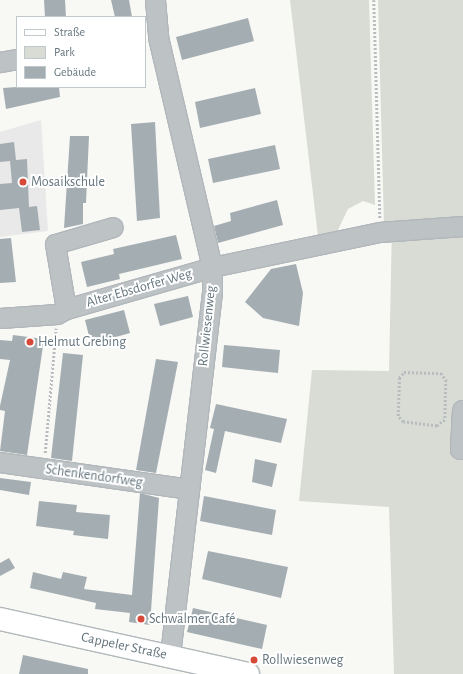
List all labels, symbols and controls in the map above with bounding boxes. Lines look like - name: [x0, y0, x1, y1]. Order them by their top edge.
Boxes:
- legend: [16, 16, 146, 88]
- text: Straße: [54, 26, 85, 38]
- text: Park: [54, 46, 75, 58]
- text: Gebäude: [54, 66, 96, 78]
- place label: Mosaikschule: [31, 174, 105, 190]
- marker: Mosaikschule: [18, 177, 28, 187]
- street label: Alter Ebsdorfer Weg: [84, 265, 194, 311]
- street label: Rollwiesenweg: [194, 285, 220, 367]
- place label: Helmut Grebing: [38, 334, 126, 350]
- marker: Helmut Grebing: [25, 337, 35, 347]
- street label: Schenkendorfweg: [44, 461, 144, 491]
- place label: Schwälmer Café: [149, 611, 235, 627]
- marker: Schwälmer Café: [136, 614, 146, 624]
- street label: Cappeler Straße: [80, 629, 168, 663]
- place label: Rollwiesenweg: [262, 652, 343, 668]
- marker: Rollwiesenweg: [249, 655, 259, 665]

